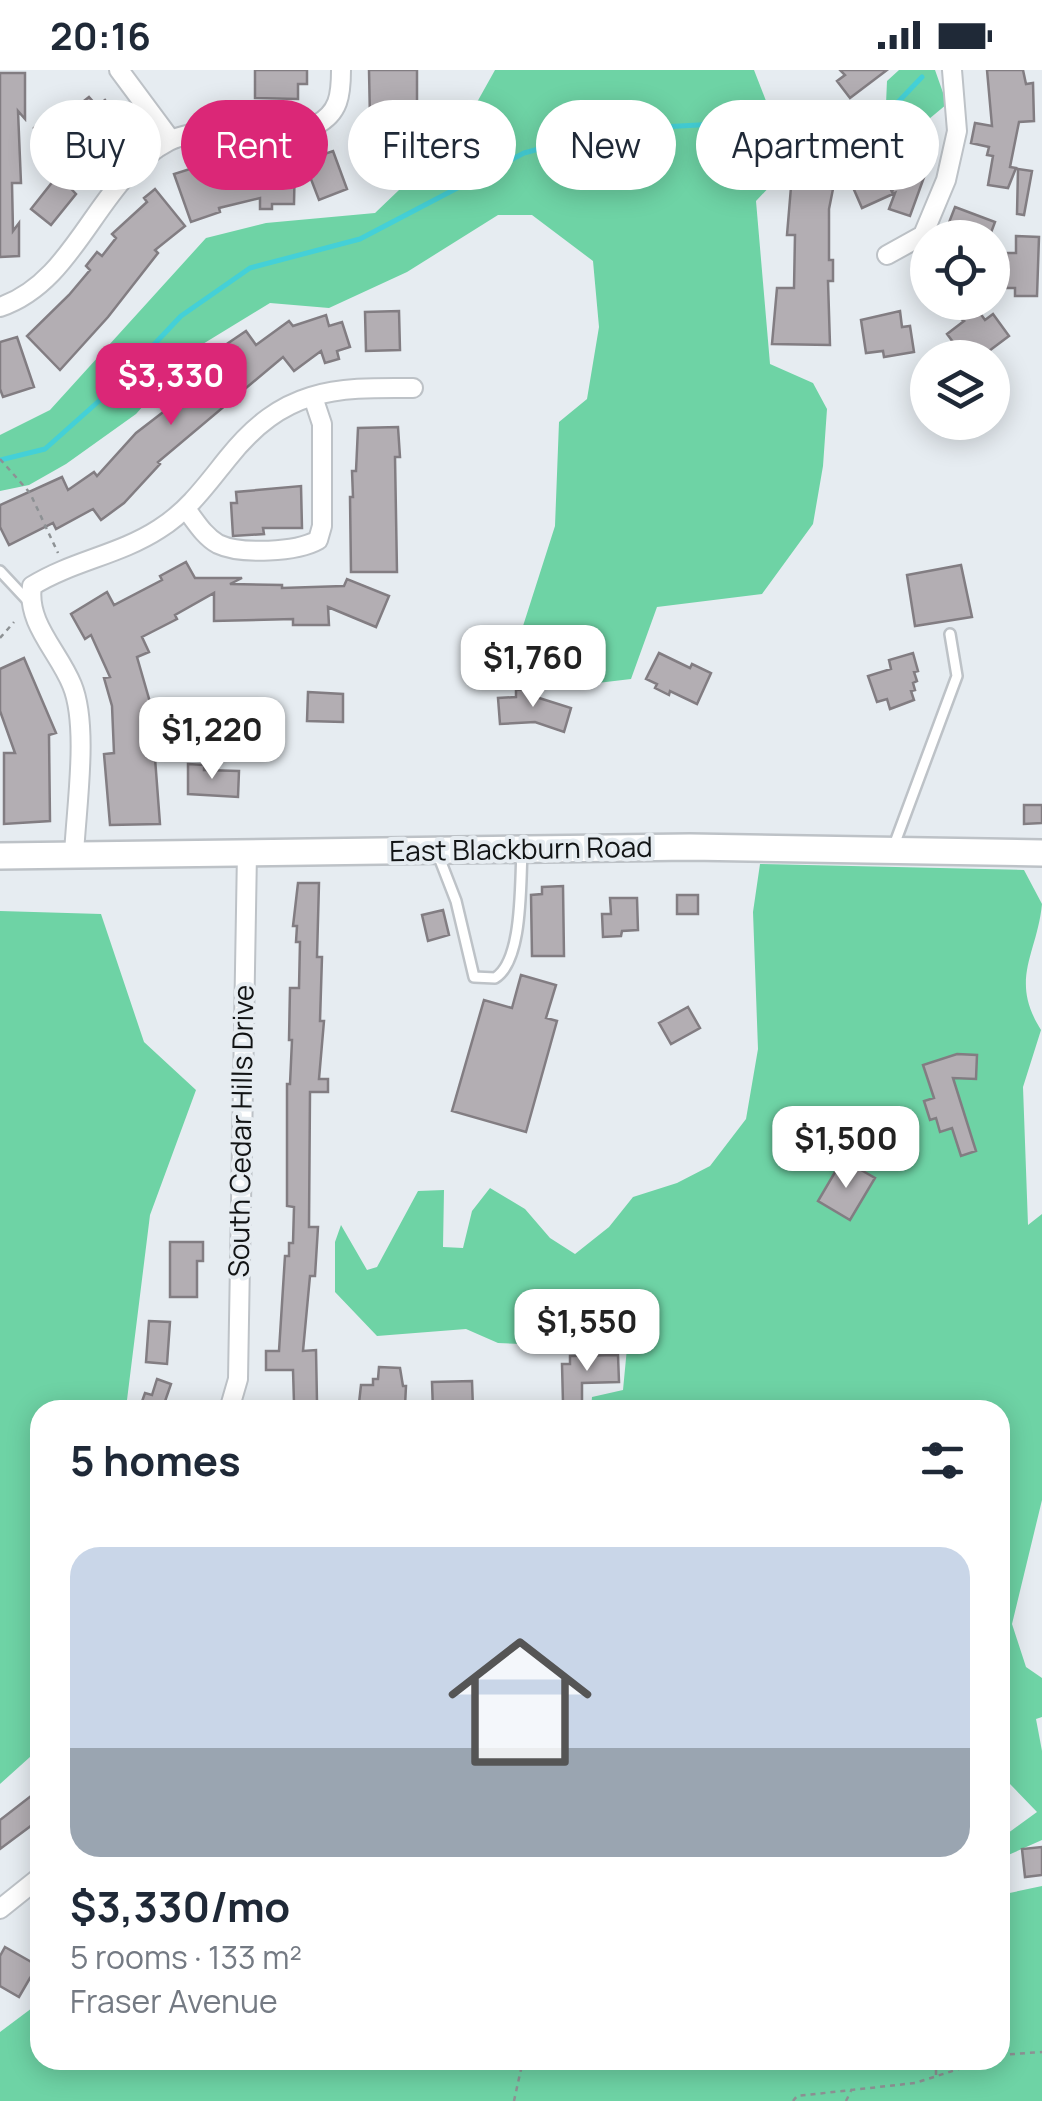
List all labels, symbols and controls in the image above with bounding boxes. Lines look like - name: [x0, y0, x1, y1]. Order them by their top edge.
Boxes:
- text: 20:16: [50, 9, 151, 61]
- chip: Buy: [30, 100, 161, 190]
- chip: Rent: [181, 100, 328, 190]
- chip: Filters: [348, 100, 516, 190]
- chip: New: [536, 100, 676, 190]
- chip: Apartment: [696, 100, 939, 190]
- map controls: [910, 220, 1010, 440]
- button: locate: [910, 220, 1010, 320]
- button: layers: [910, 340, 1010, 440]
- pin: $3,330: [90, 343, 252, 428]
- text: $3,330: [118, 353, 224, 397]
- pin: $1,760: [452, 625, 614, 710]
- text: $1,760: [483, 635, 583, 679]
- pin: $1,220: [131, 697, 293, 782]
- text: $1,220: [161, 707, 263, 751]
- street label: East Blackburn Road: [389, 827, 653, 869]
- street label: South Cedar Hills Drive: [218, 984, 262, 1278]
- pin: $1,500: [765, 1106, 927, 1191]
- text: $1,500: [794, 1116, 898, 1160]
- pin: $1,550: [506, 1289, 668, 1374]
- text: $1,550: [536, 1299, 638, 1343]
- text: 5 homes: [70, 1431, 241, 1489]
- icon: filters: [915, 1433, 970, 1488]
- icon: home: [430, 1612, 610, 1792]
- text: $3,330/mo: [70, 1877, 290, 1935]
- text: 5 rooms · 133 m²: [70, 1935, 302, 1979]
- text: Fraser Avenue: [70, 1979, 278, 2023]

